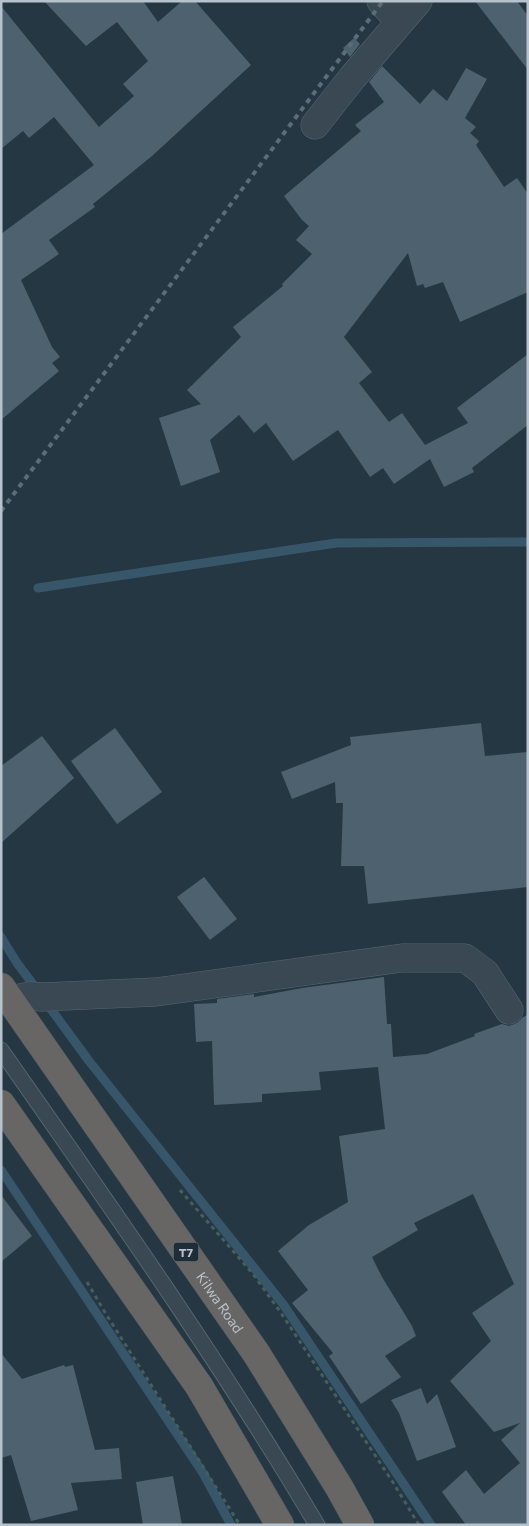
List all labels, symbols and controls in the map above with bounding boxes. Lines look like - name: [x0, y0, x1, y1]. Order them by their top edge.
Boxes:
- road number: T7: [174, 1242, 198, 1262]
- street label: Kilwa Road: [193, 1268, 248, 1336]

